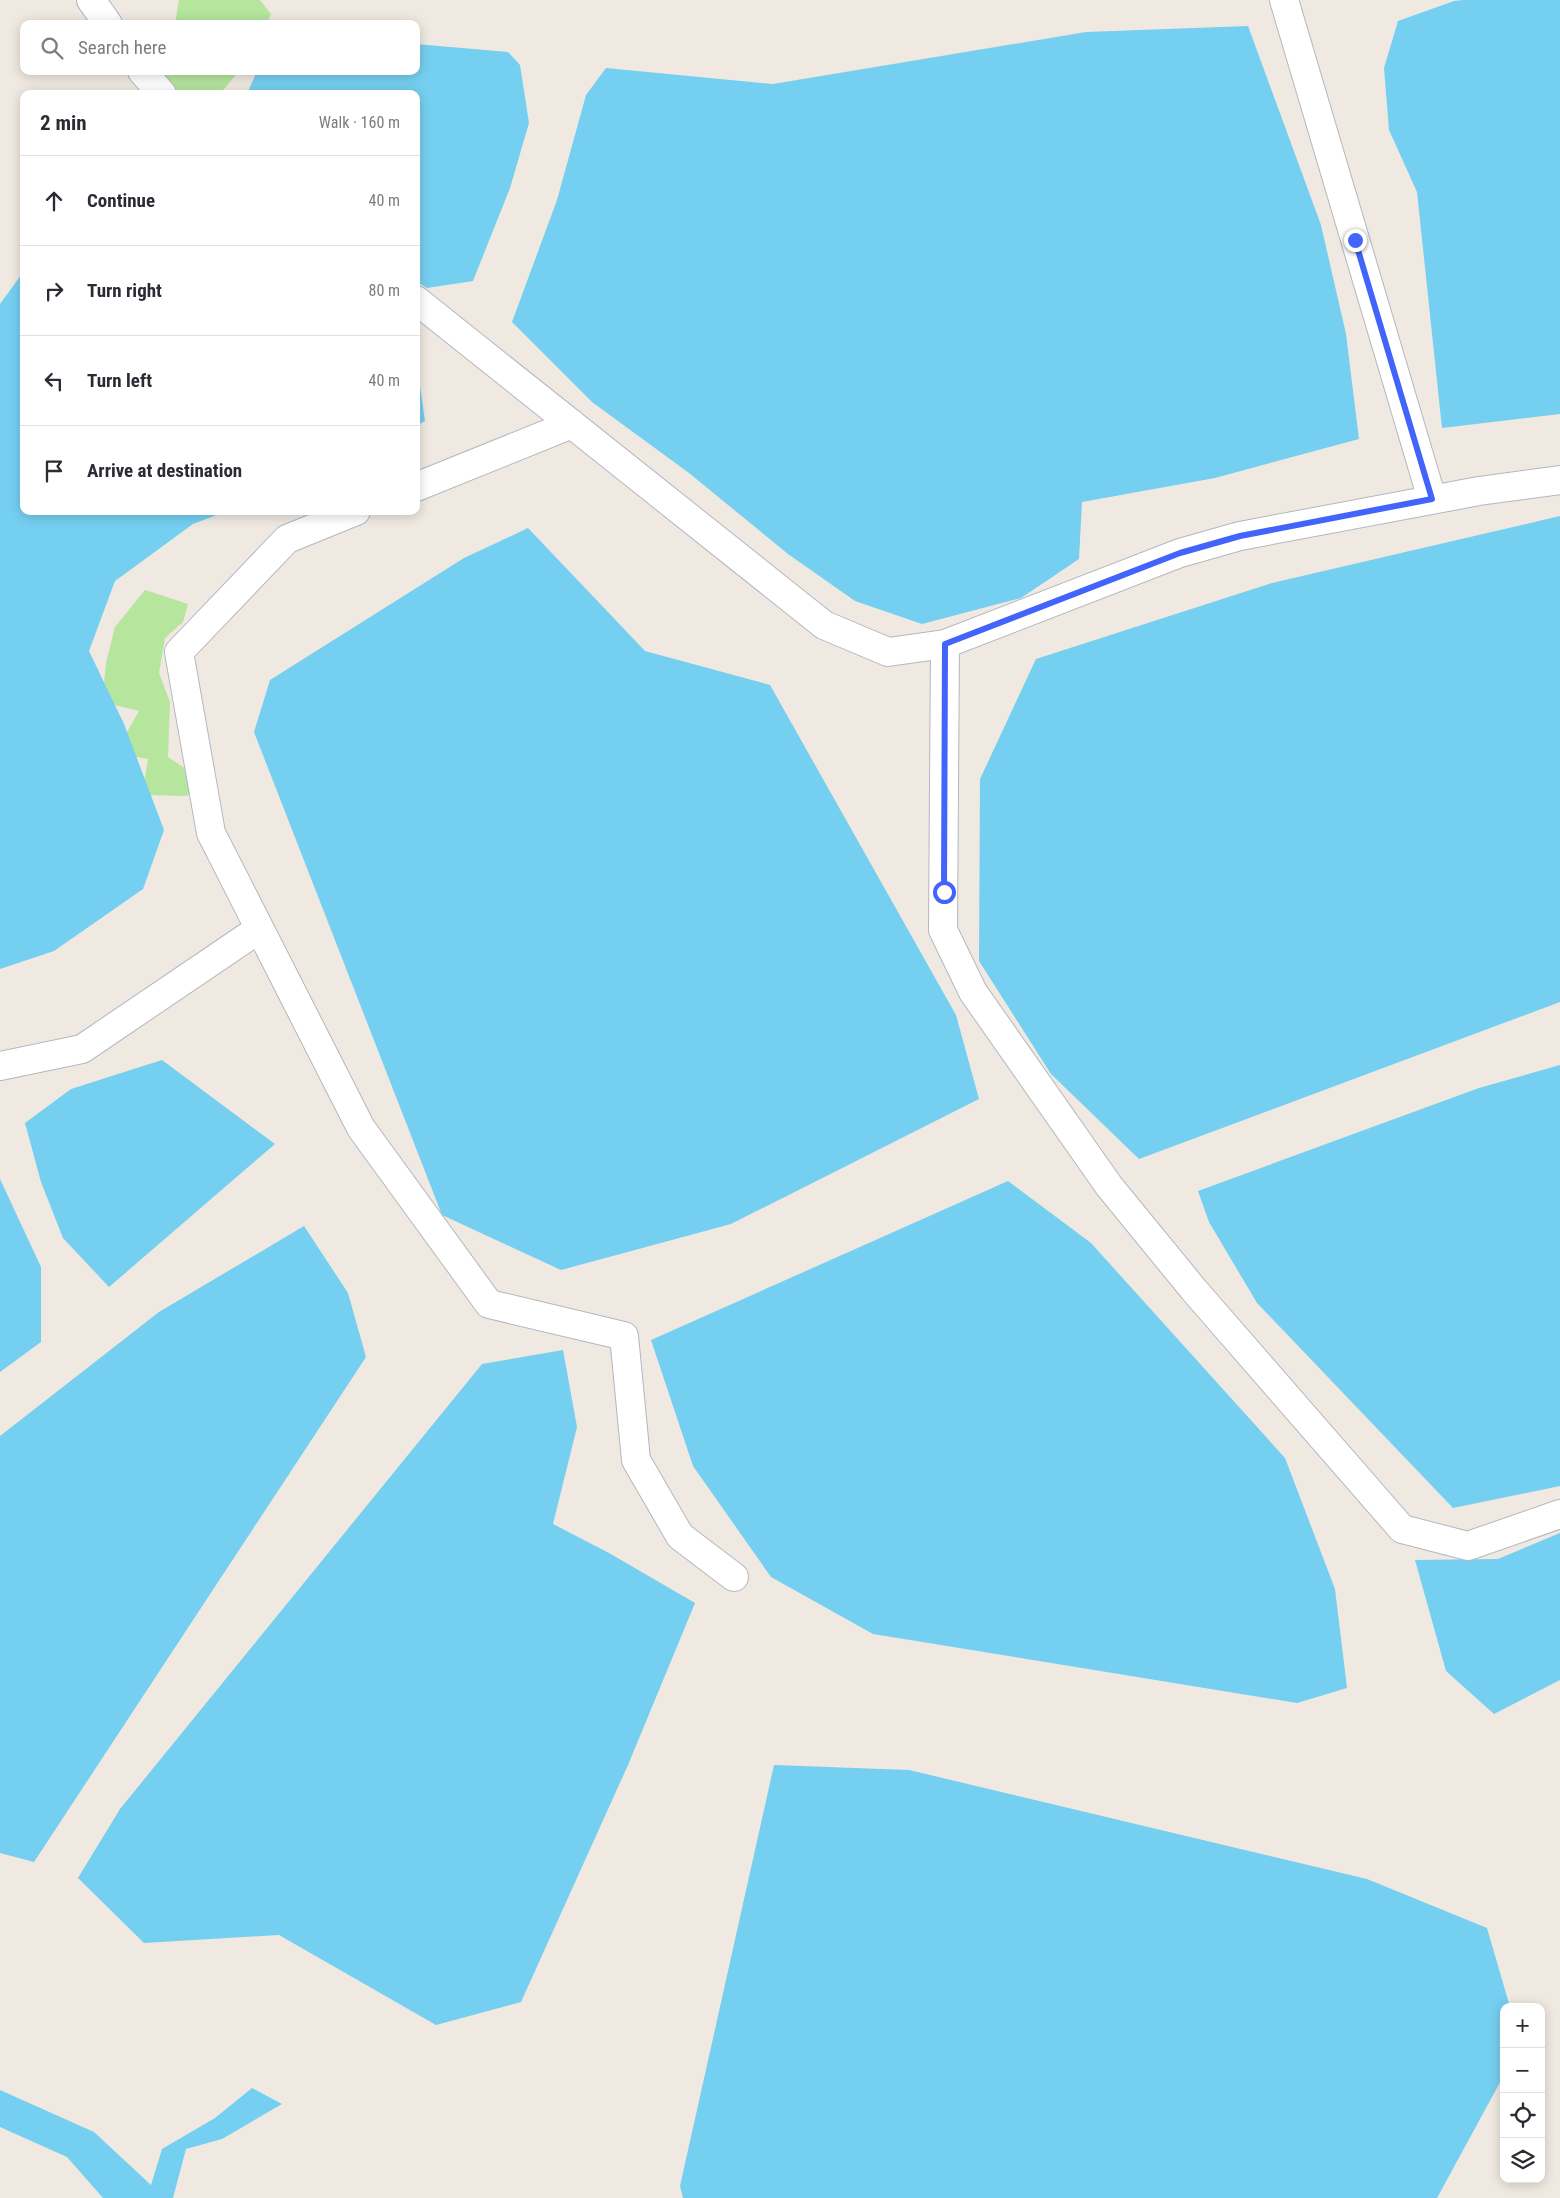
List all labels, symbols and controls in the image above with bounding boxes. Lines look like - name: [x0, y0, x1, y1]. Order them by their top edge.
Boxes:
- search box: [20, 20, 420, 75]
- icon: search: [38, 34, 66, 62]
- text: Search here: [78, 36, 166, 59]
- text: 2 min: [40, 111, 87, 135]
- text: Walk · 160 m: [319, 113, 400, 132]
- icon: ahead: [40, 187, 68, 215]
- text: Continue: [87, 189, 155, 212]
- text: 40 m: [368, 191, 400, 210]
- route end: [1344, 229, 1367, 252]
- icon: right: [40, 277, 68, 305]
- text: Turn right: [87, 279, 162, 302]
- text: 80 m: [368, 281, 400, 300]
- icon: left: [40, 367, 68, 395]
- text: Turn left: [87, 369, 152, 392]
- text: 40 m: [368, 371, 400, 390]
- icon: arrive: [40, 457, 68, 485]
- text: Arrive at destination: [87, 459, 242, 482]
- route start: [933, 881, 956, 904]
- map controls: [1500, 2003, 1545, 2183]
- button: +: [1500, 2003, 1545, 2048]
- button: −: [1500, 2048, 1545, 2093]
- button: locate: [1500, 2093, 1545, 2138]
- button: layers: [1500, 2138, 1545, 2183]

